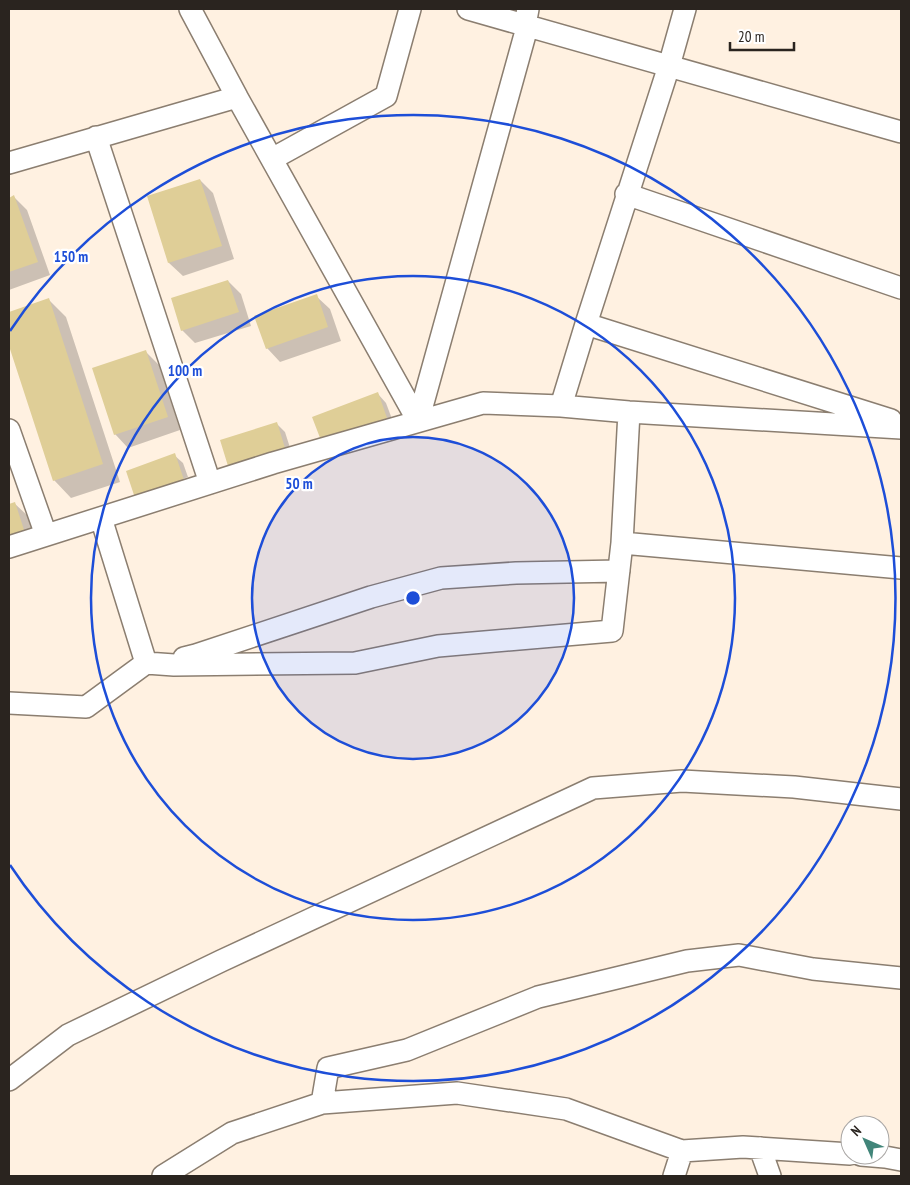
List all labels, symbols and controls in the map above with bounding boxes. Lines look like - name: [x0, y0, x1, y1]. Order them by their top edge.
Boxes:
- scale bar: [730, 20, 794, 52]
- text: 20 m: [738, 27, 764, 46]
- text: 150 m: [54, 247, 88, 266]
- text: 100 m: [168, 361, 202, 380]
- text: 50 m: [285, 474, 313, 493]
- centre of rings: [404, 589, 422, 607]
- north arrow: [840, 1115, 890, 1165]
- text: N: [847, 1122, 865, 1140]

